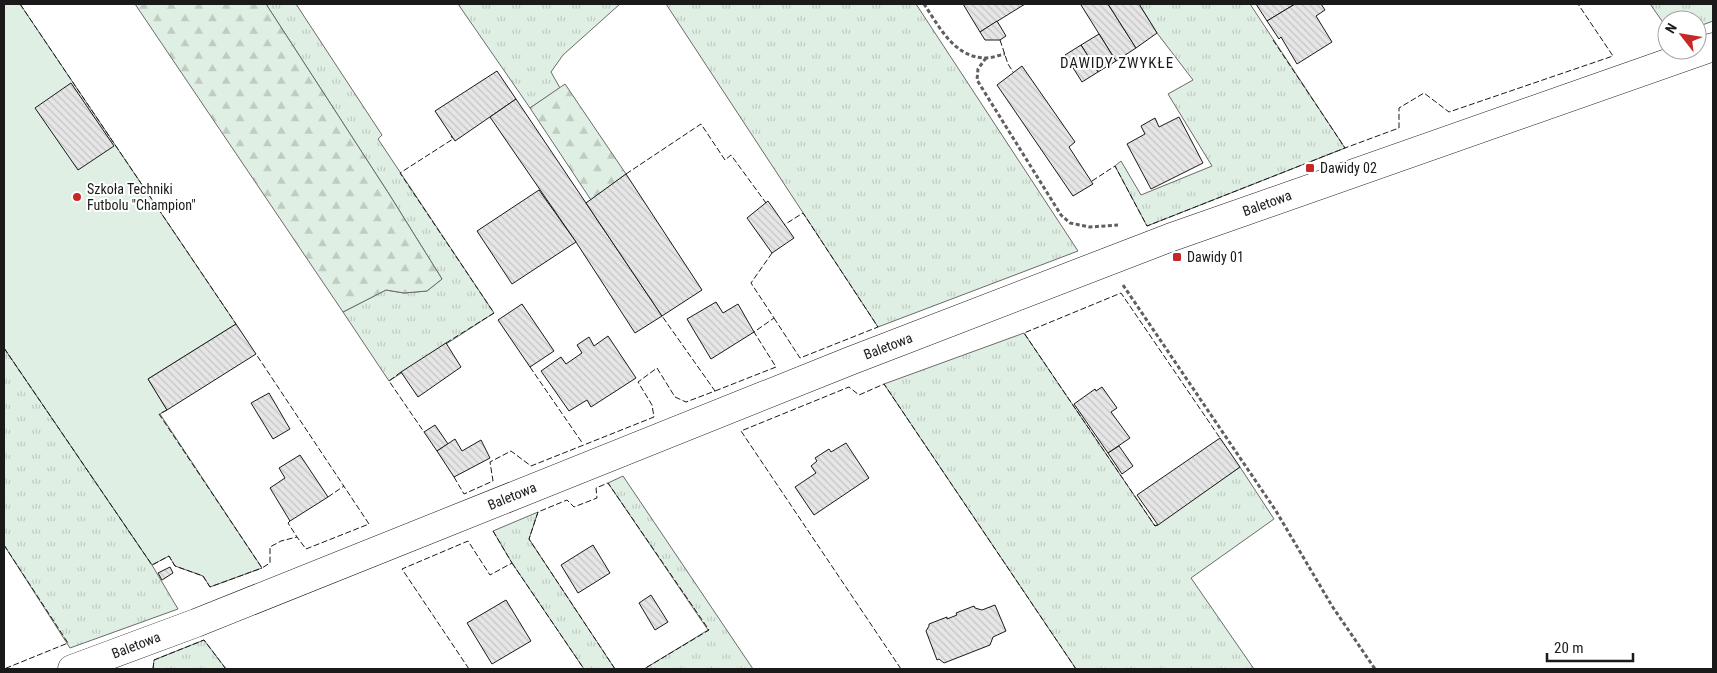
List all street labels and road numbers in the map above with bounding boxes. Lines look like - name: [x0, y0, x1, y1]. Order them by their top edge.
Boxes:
- street label: Baletowa: [1240, 187, 1294, 219]
- street label: Baletowa: [861, 329, 915, 363]
- street label: Baletowa: [485, 479, 539, 513]
- street label: Baletowa: [109, 628, 163, 662]

